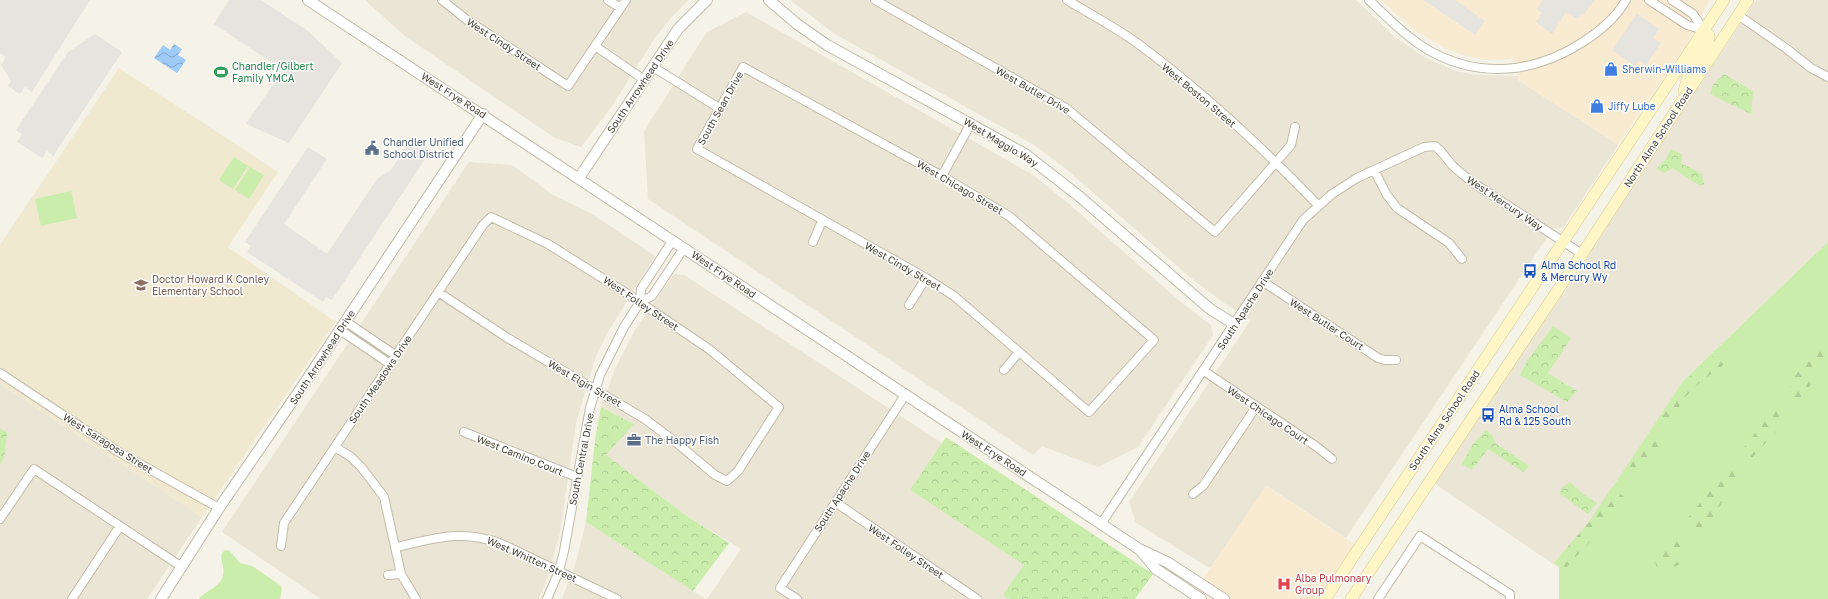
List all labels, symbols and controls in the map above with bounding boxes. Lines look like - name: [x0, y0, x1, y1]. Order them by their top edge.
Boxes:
- street label: West Cindy Street: [465, 15, 543, 73]
- street label: South Arrowhead Drive: [604, 37, 676, 135]
- place label: Chandler/Gilbert Family YMCA: [232, 60, 313, 84]
- street label: West Boston Street: [1159, 60, 1239, 130]
- shop icon: Sherwin-Williams: [1603, 61, 1619, 77]
- place label: Sherwin-Williams: [1622, 63, 1706, 75]
- sports icon: Chandler/Gilbert Family YMCA: [213, 64, 229, 80]
- street label: West Butler Drive: [994, 64, 1072, 116]
- street label: South Sean Drive: [695, 69, 745, 147]
- street label: West Frye Road: [419, 70, 489, 120]
- street label: North Alma School Road: [1621, 85, 1695, 189]
- shop icon: Jiffy Lube: [1589, 98, 1605, 114]
- place label: Jiffy Lube: [1608, 100, 1656, 112]
- street label: West Maggio Way: [962, 115, 1041, 169]
- place label: Chandler Unified School District: [383, 136, 464, 160]
- public building icon: Chandler Unified School District: [364, 140, 380, 156]
- street label: West Chicago Street: [915, 157, 1005, 217]
- street label: West Mercury Way: [1465, 173, 1546, 233]
- street label: West Cindy Street: [863, 239, 943, 293]
- street label: West Frye Road: [689, 248, 759, 300]
- place label: Alma School Rd & Mercury Wy: [1541, 259, 1616, 283]
- bus stop icon: Alma School Rd & Mercury Wy: [1522, 263, 1538, 279]
- street label: South Apache Drive: [1214, 266, 1276, 352]
- place label: Doctor Howard K Conley Elementary School: [152, 273, 269, 297]
- street label: West Folley Street: [601, 273, 681, 333]
- school or university icon: Doctor Howard K Conley Elementary School: [133, 277, 149, 293]
- street label: West Butler Court: [1288, 296, 1366, 352]
- street label: South Arrowhead Drive: [287, 307, 357, 407]
- street label: South Meadows Drive: [346, 332, 414, 425]
- street label: West Elgin Street: [546, 357, 624, 409]
- street label: South Alma School Road: [1406, 368, 1482, 472]
- street label: West Chicago Court: [1225, 383, 1311, 447]
- place label: Alma School Rd & 125 South: [1499, 403, 1571, 427]
- bus stop icon: Alma School Rd & 125 South: [1480, 407, 1496, 423]
- street label: West Saragosa Street: [61, 410, 155, 476]
- street label: South Central Drive: [566, 412, 596, 506]
- street label: West Frye Road: [959, 428, 1029, 478]
- street label: West Camino Court: [475, 432, 565, 478]
- office icon: The Happy Fish: [626, 432, 642, 448]
- place label: The Happy Fish: [645, 434, 719, 446]
- street label: South Apache Drive: [811, 448, 873, 534]
- street label: West Folley Street: [866, 521, 946, 581]
- street label: West Whitten Street: [485, 534, 579, 584]
- place label: Alba Pulmonary Group: [1295, 572, 1372, 596]
- hospital icon: Alba Pulmonary Group: [1276, 576, 1292, 592]

